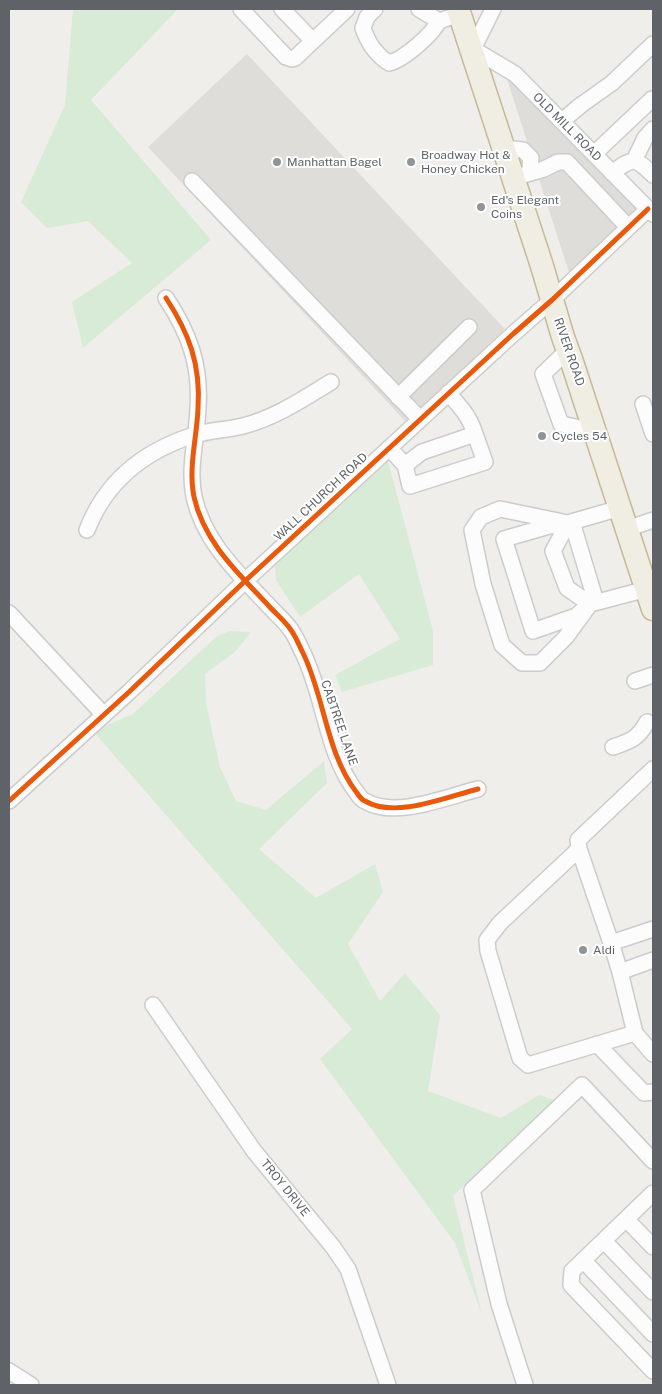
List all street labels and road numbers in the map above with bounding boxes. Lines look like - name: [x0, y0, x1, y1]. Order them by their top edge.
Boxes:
- street label: OLD MILL ROAD: [530, 90, 604, 164]
- street label: RIVER ROAD: [551, 316, 587, 388]
- street label: WALL CHURCH ROAD: [271, 450, 371, 544]
- street label: CABTREE LANE: [318, 678, 360, 768]
- street label: TROY DRIVE: [258, 1157, 312, 1219]

